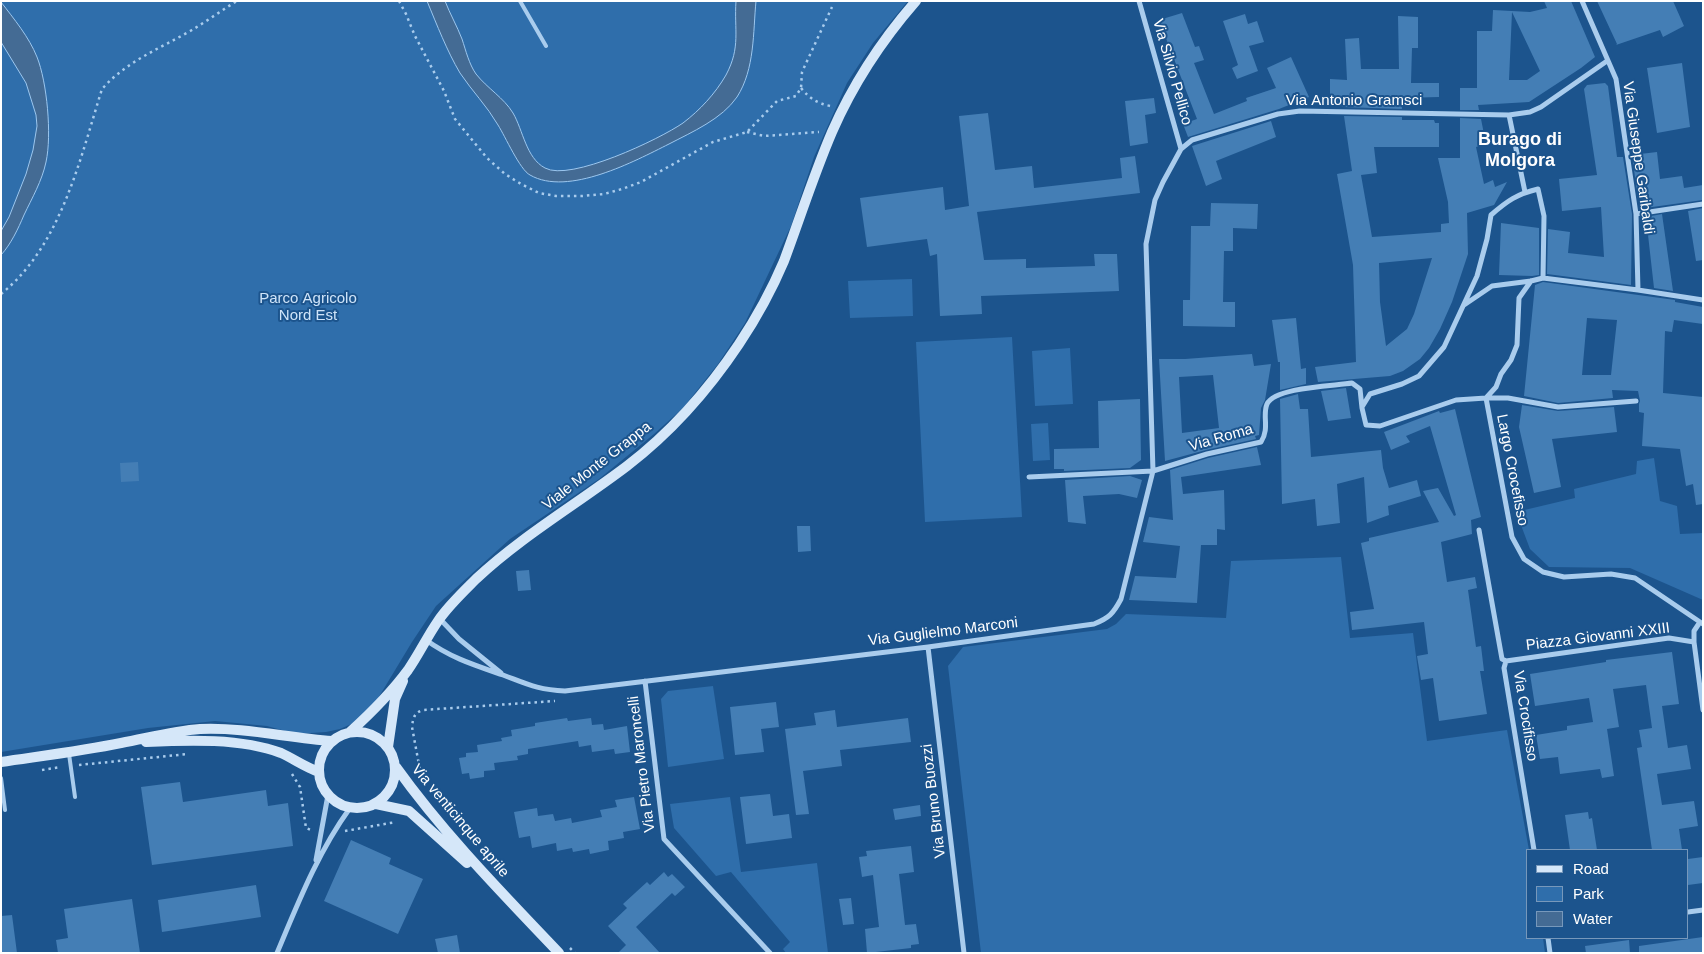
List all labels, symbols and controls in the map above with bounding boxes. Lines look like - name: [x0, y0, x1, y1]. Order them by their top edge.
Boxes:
- street label: Via Silvio Pellico: [1148, 17, 1196, 127]
- street label: Via Giuseppe Garibaldi: [1618, 81, 1658, 235]
- street label: Via Antonio Gramsci: [1286, 92, 1422, 110]
- district label: Burago di Molgora: [1478, 129, 1562, 172]
- park label: Parco Agricolo Nord Est: [259, 290, 357, 325]
- street label: Largo Crocefisso: [1492, 413, 1532, 527]
- street label: Viale Monte Grappa: [539, 418, 655, 514]
- street label: Via Roma: [1187, 420, 1255, 456]
- street label: Via Guglielmo Marconi: [867, 614, 1019, 650]
- street label: Piazza Giovanni XXIII: [1525, 619, 1671, 655]
- street label: Via Crocifisso: [1509, 669, 1541, 763]
- street label: Via Pietro Maroncelli: [625, 695, 659, 833]
- street label: Via Bruno Buozzi: [918, 743, 950, 859]
- street label: Via venticinque aprile: [407, 761, 513, 881]
- legend: [1526, 849, 1689, 939]
- text: Road: [1573, 860, 1609, 877]
- text: Park: [1573, 885, 1604, 902]
- text: Water: [1573, 910, 1612, 927]

